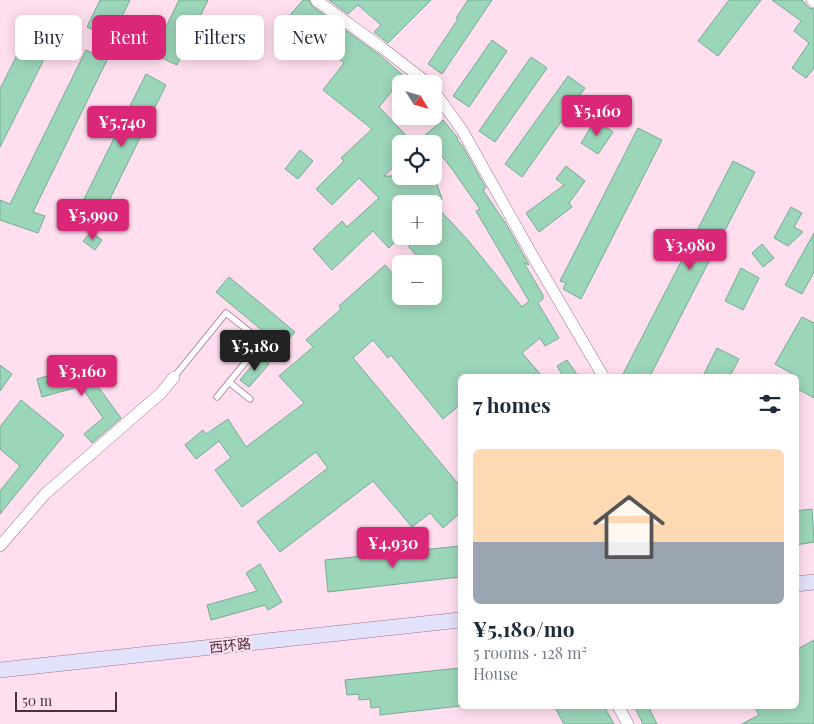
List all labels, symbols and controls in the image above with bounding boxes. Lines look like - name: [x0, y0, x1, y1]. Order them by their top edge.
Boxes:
- chip: Buy: [15, 15, 82, 60]
- chip: Rent: [92, 15, 166, 60]
- chip: Filters: [176, 15, 264, 60]
- chip: New: [274, 15, 345, 60]
- north arrow: [392, 75, 442, 125]
- map controls: [392, 75, 442, 305]
- pin: ¥5,160: [556, 94, 638, 137]
- text: ¥5,160: [573, 100, 621, 121]
- pin: ¥5,740: [81, 106, 163, 148]
- text: ¥5,740: [98, 111, 146, 132]
- button: locate: [392, 135, 442, 185]
- button: +: [392, 195, 442, 245]
- pin: ¥5,990: [52, 198, 134, 241]
- text: ¥5,990: [68, 204, 118, 225]
- pin: ¥3,980: [649, 228, 731, 271]
- text: ¥3,980: [664, 234, 716, 255]
- button: −: [392, 255, 442, 305]
- pin: ¥5,180: [214, 330, 296, 372]
- text: ¥5,180: [231, 335, 279, 356]
- pin: ¥3,160: [41, 354, 123, 397]
- text: ¥3,160: [58, 360, 106, 381]
- text: 7 homes: [473, 390, 551, 418]
- icon: filters: [756, 390, 784, 418]
- icon: home: [584, 482, 674, 572]
- pin: ¥4,930: [352, 526, 434, 569]
- text: ¥4,930: [368, 532, 418, 553]
- text: ¥5,180/mo: [473, 614, 575, 642]
- street label: 西环路: [208, 633, 252, 657]
- text: 5 rooms · 128 m²: [473, 642, 587, 663]
- text: House: [473, 663, 518, 684]
- scale bar: [15, 689, 118, 712]
- text: 50 m: [22, 691, 52, 710]

